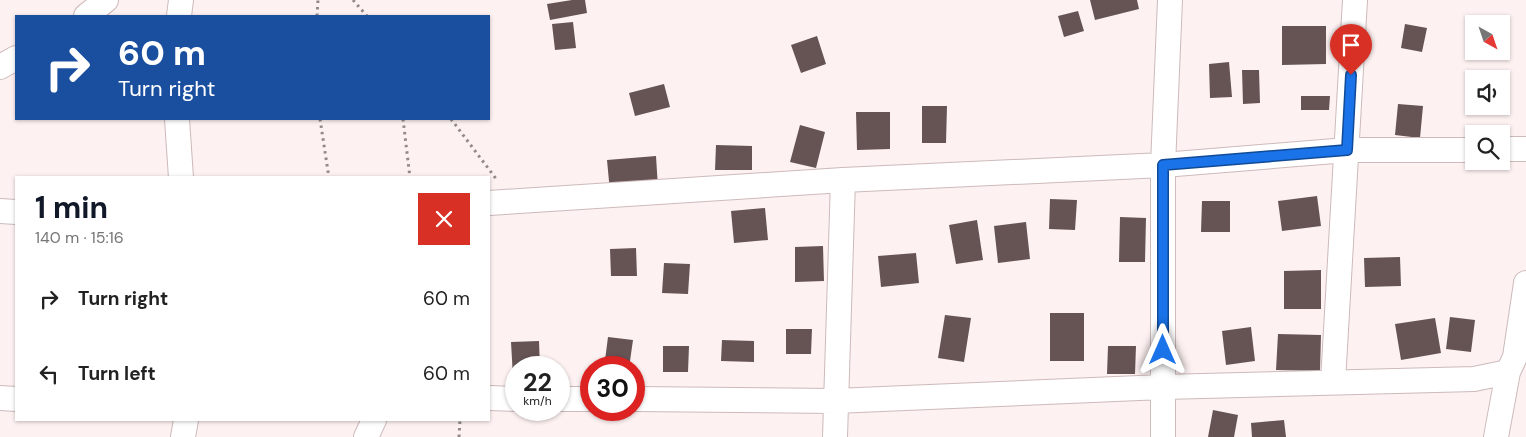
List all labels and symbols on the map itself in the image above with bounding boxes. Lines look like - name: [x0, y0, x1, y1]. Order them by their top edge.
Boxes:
- north arrow: [1465, 15, 1510, 60]
- pin: [1330, 24, 1372, 75]
- position arrow: [1136, 323, 1188, 375]
- speed limit sign: 30: [580, 356, 645, 421]

